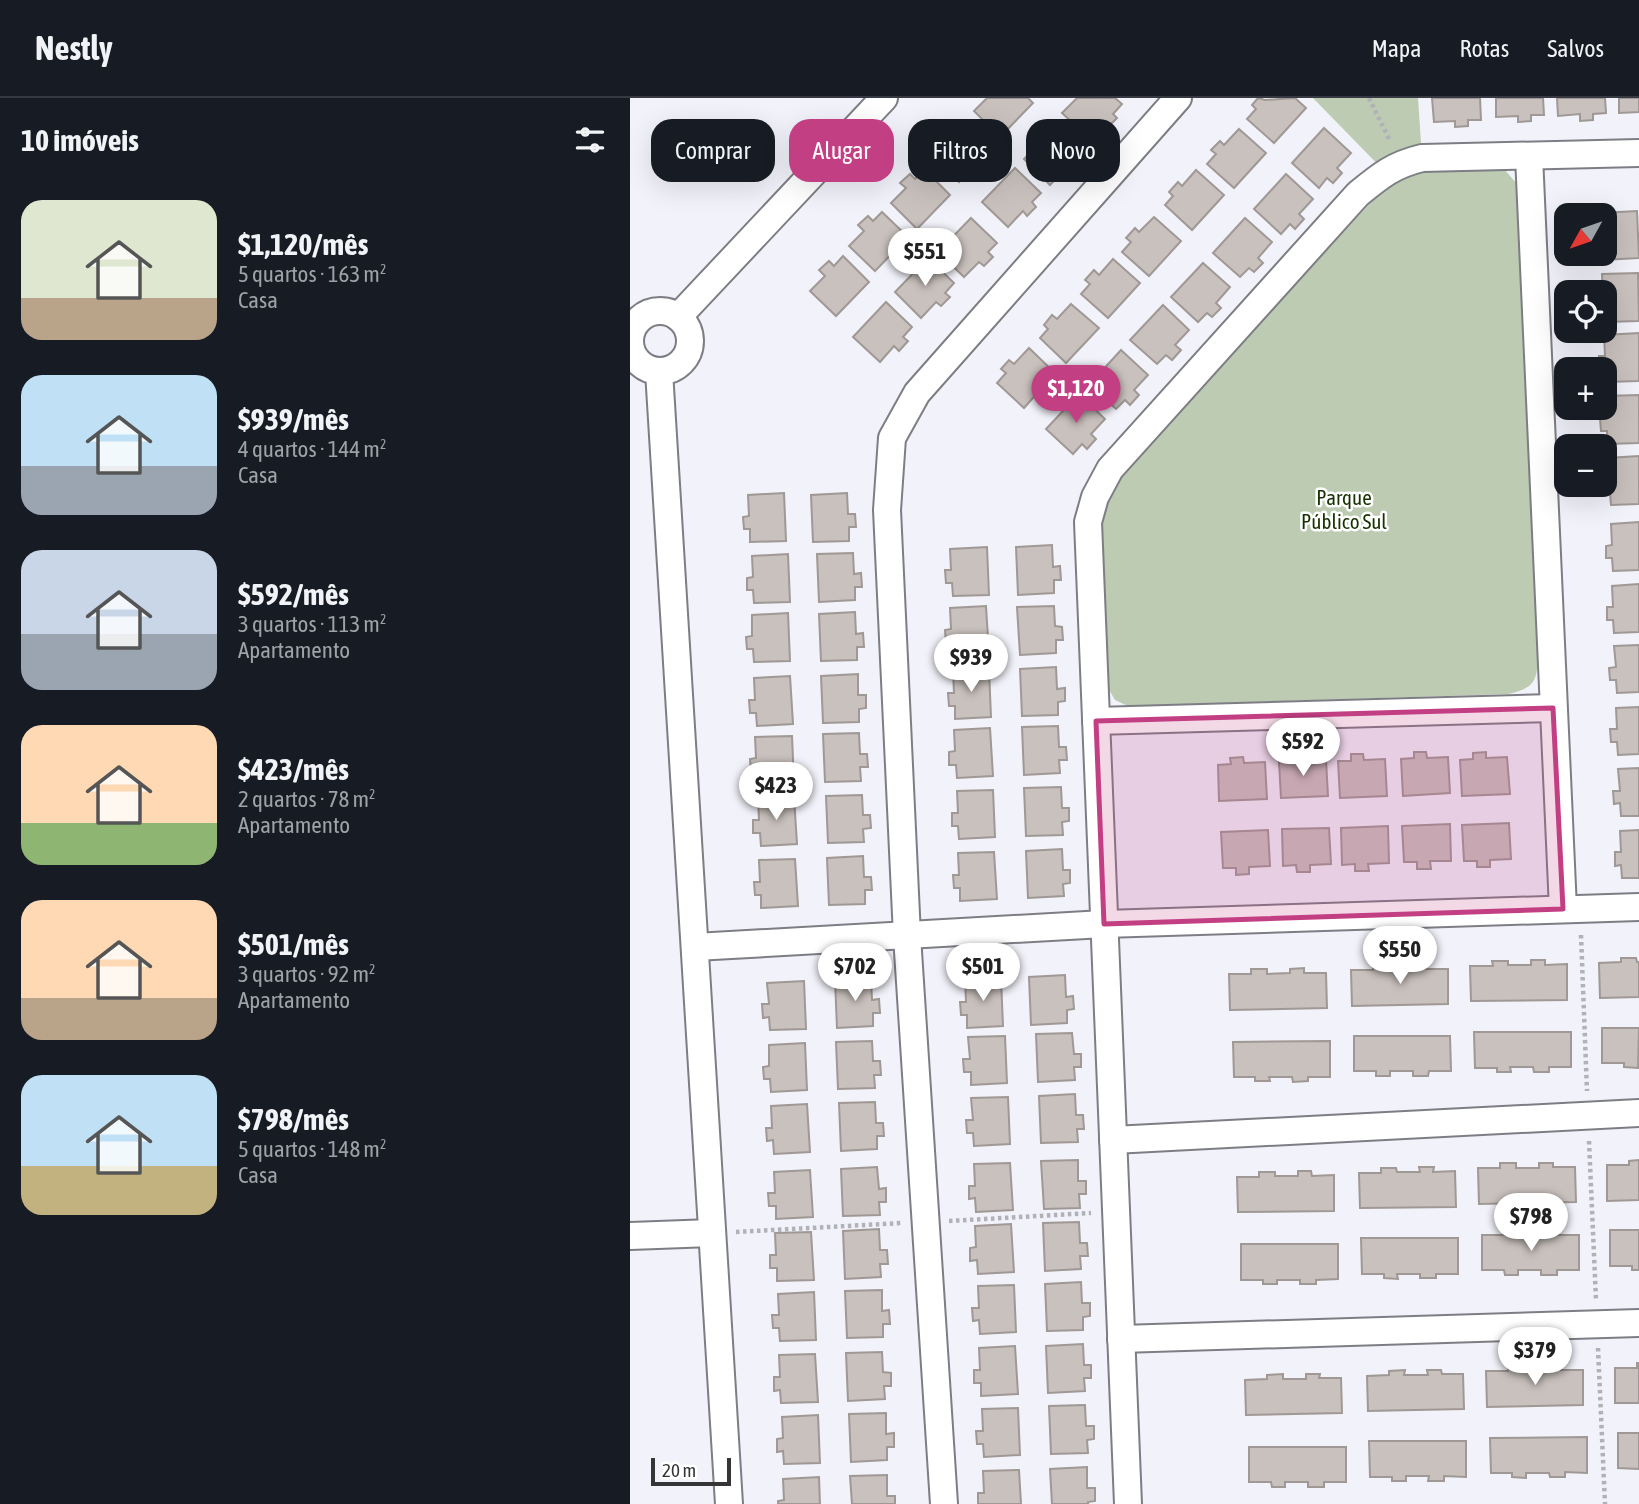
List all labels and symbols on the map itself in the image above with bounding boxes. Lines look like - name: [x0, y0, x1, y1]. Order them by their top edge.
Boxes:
- north arrow: [1554, 203, 1617, 266]
- pin: $551: [884, 228, 966, 288]
- pin: $1,120: [1019, 366, 1133, 425]
- park label: Parque Público Sul: [1301, 485, 1387, 533]
- pin: $939: [930, 634, 1012, 694]
- pin: $592: [1262, 718, 1344, 778]
- pin: $423: [735, 762, 817, 822]
- pin: $550: [1359, 926, 1441, 986]
- pin: $702: [814, 944, 896, 1003]
- pin: $501: [942, 944, 1024, 1003]
- pin: $798: [1490, 1194, 1572, 1253]
- pin: $379: [1494, 1328, 1576, 1387]
- scale bar: [651, 1455, 732, 1487]

